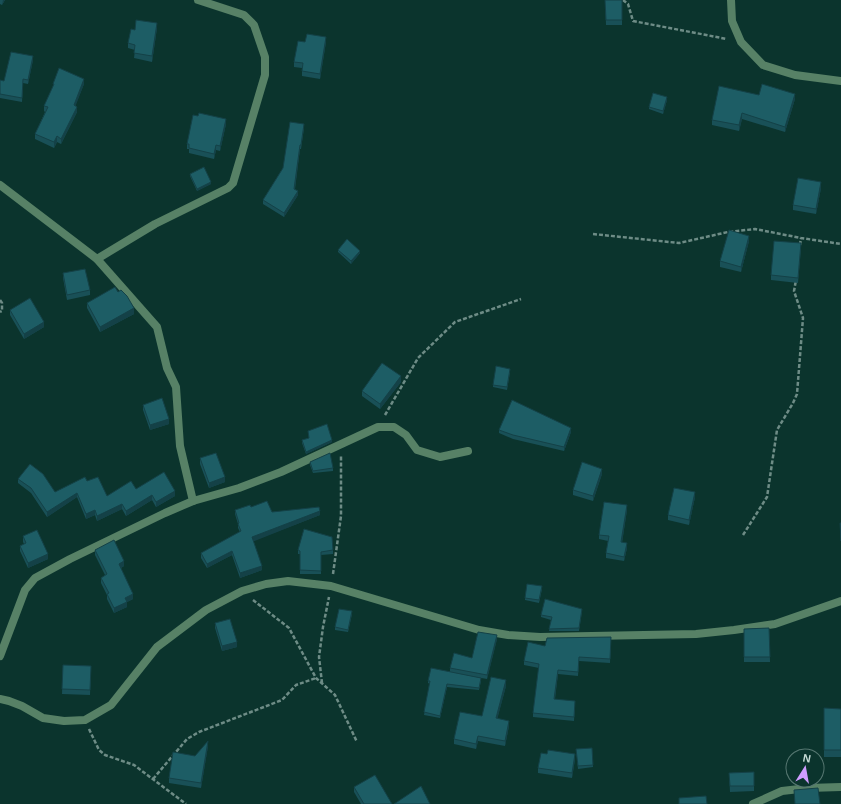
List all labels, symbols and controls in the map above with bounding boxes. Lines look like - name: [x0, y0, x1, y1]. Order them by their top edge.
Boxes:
- north arrow: [785, 748, 825, 788]
- text: N: [802, 752, 812, 765]

